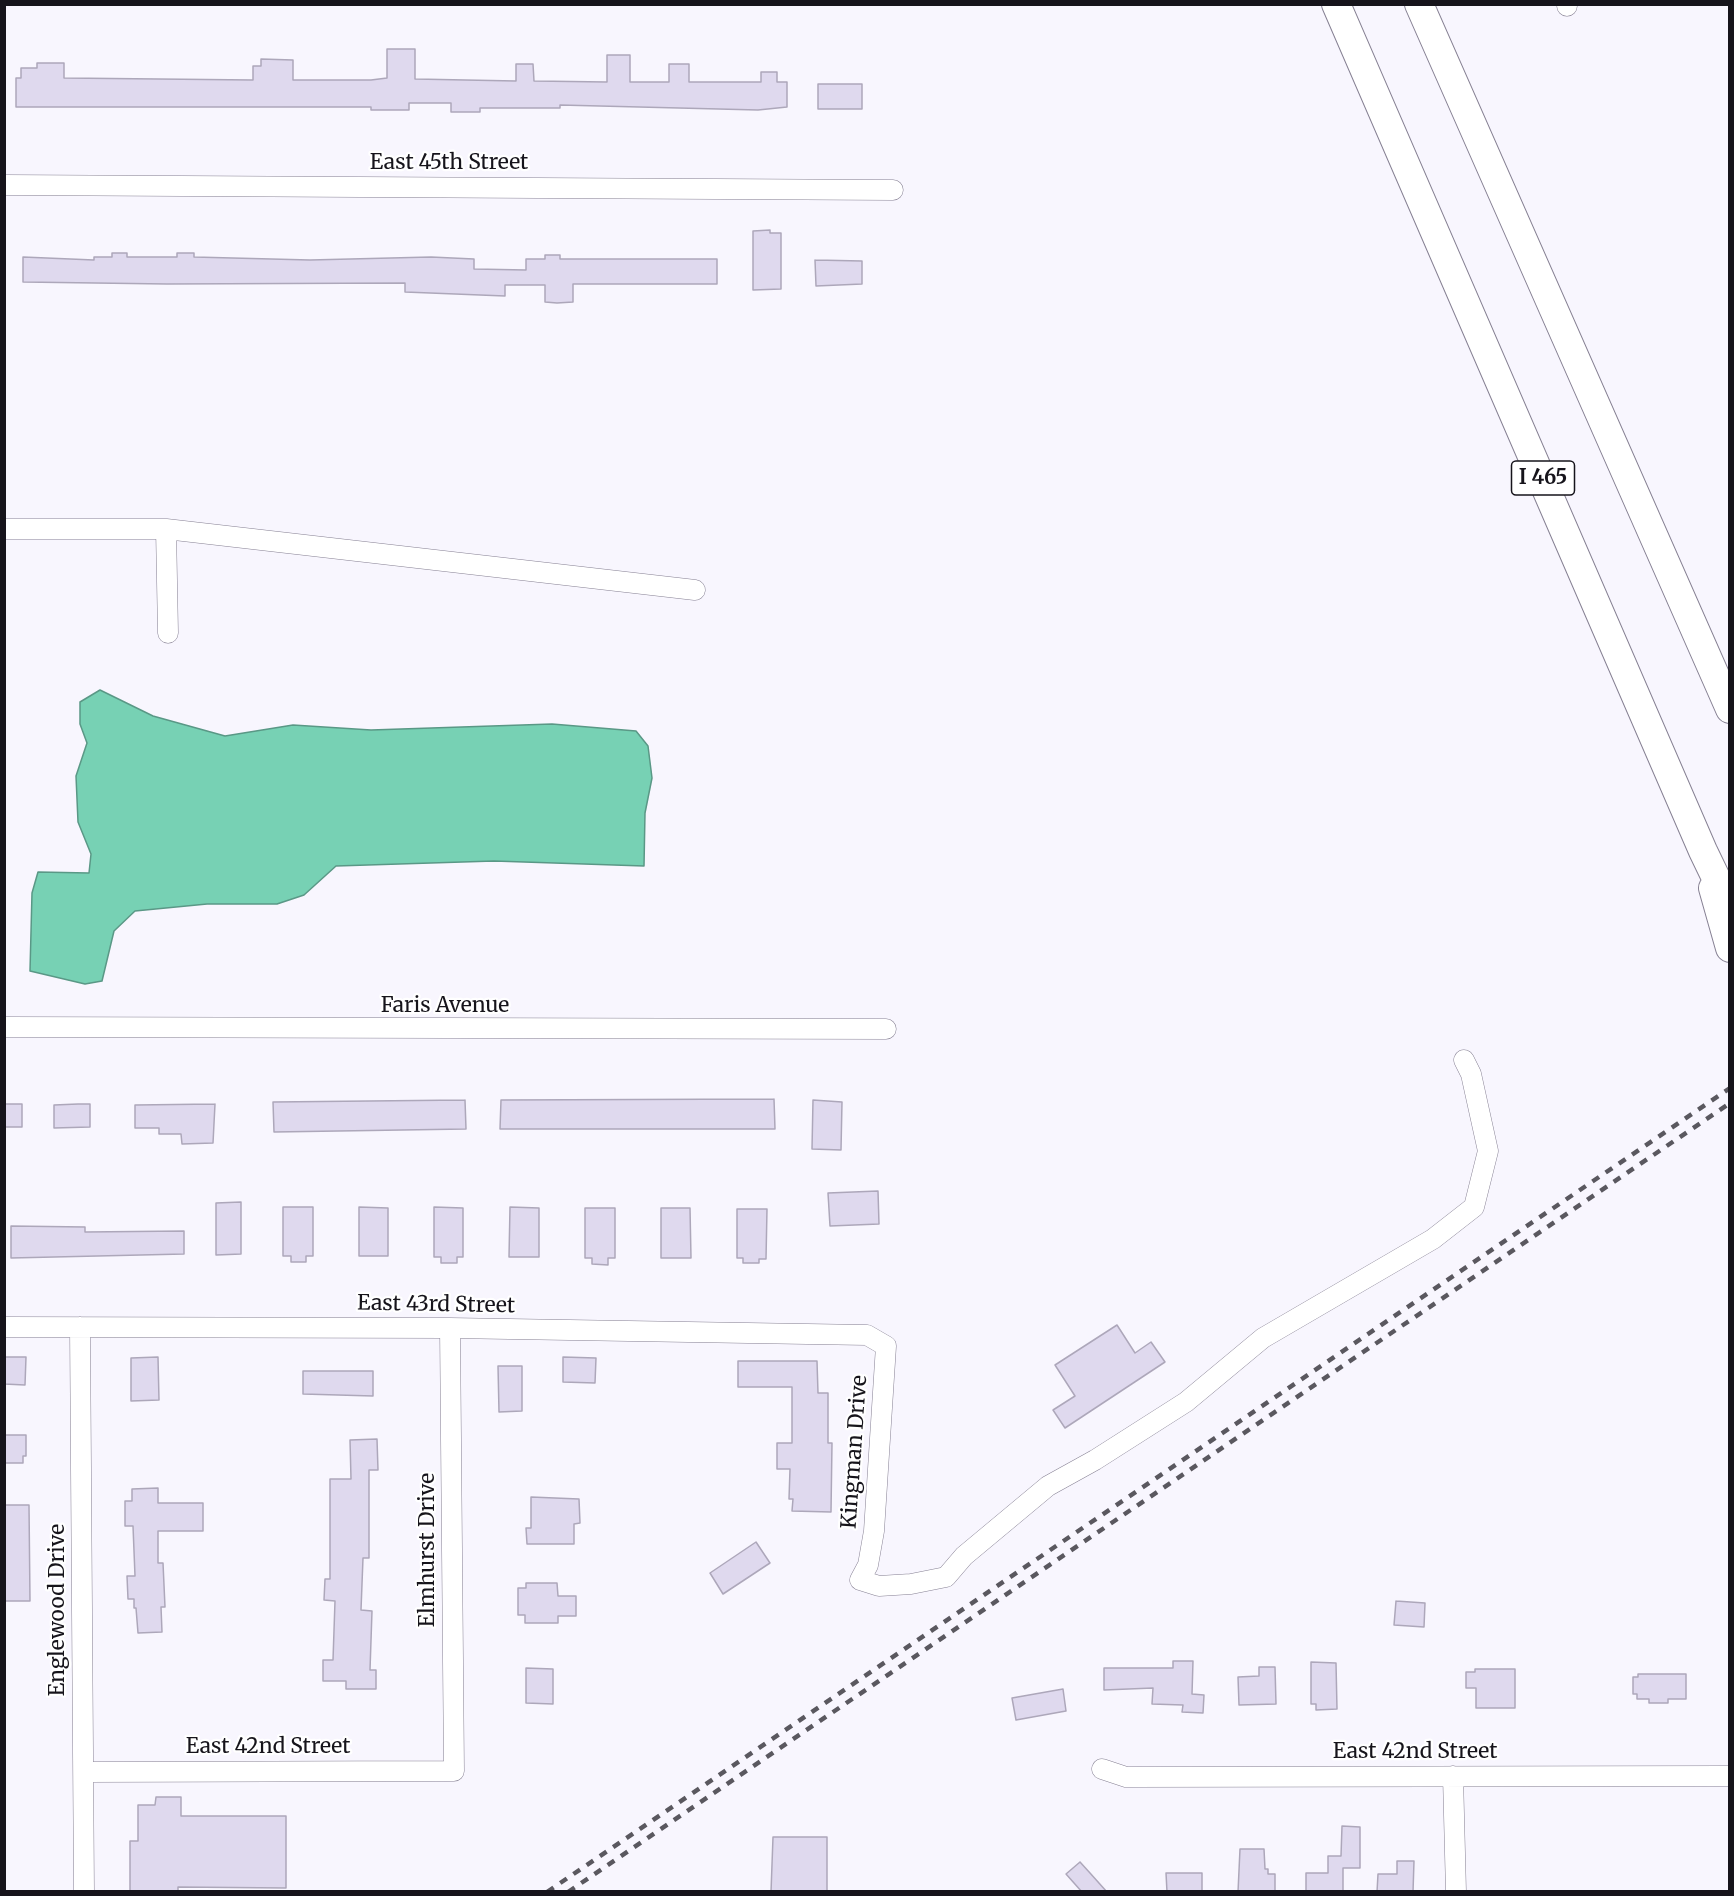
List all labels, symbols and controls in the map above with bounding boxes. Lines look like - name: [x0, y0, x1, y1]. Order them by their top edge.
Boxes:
- street label: East 45th Street: [370, 150, 528, 176]
- road number: I 465: [1512, 461, 1574, 495]
- street label: Faris Avenue: [381, 993, 509, 1019]
- street label: East 43rd Street: [357, 1291, 515, 1319]
- street label: Kingman Drive: [837, 1374, 873, 1530]
- street label: Elmhurst Drive: [415, 1473, 441, 1627]
- street label: Englewood Drive: [45, 1524, 71, 1696]
- street label: East 42nd Street: [186, 1734, 350, 1760]
- street label: East 42nd Street: [1333, 1739, 1497, 1765]

